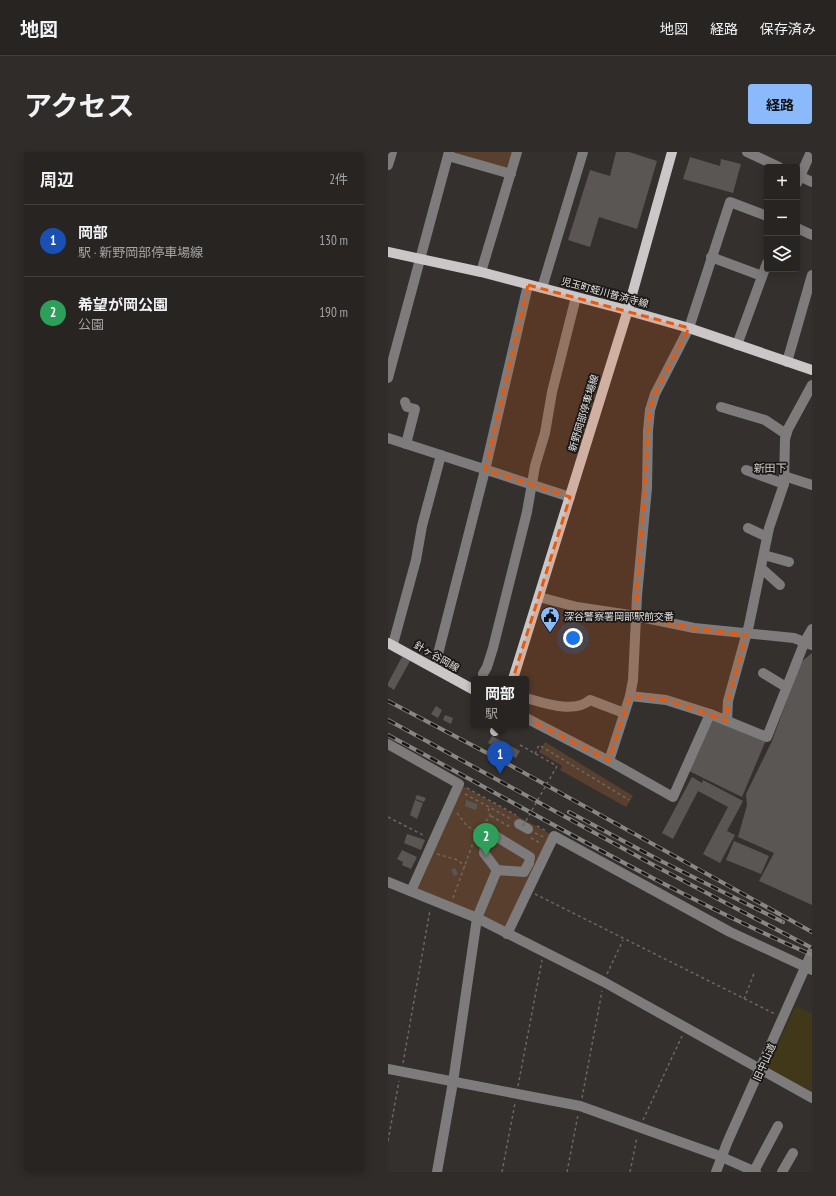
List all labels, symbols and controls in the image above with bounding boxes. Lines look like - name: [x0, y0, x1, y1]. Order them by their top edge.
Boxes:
- text: 地図: [20, 17, 58, 41]
- text: 地図: [660, 20, 688, 38]
- text: 経路: [710, 20, 738, 38]
- text: 保存済み: [760, 20, 816, 38]
- button: 経路: [748, 84, 812, 124]
- text: アクセス: [24, 87, 135, 124]
- map controls: [764, 164, 800, 272]
- button: +: [764, 164, 800, 200]
- text: 周辺: [40, 169, 74, 191]
- text: 2件: [329, 171, 348, 188]
- button: −: [764, 200, 800, 236]
- text: 岡部: [78, 223, 108, 242]
- text: 1: [50, 232, 56, 249]
- text: 130 m: [319, 232, 348, 249]
- button: layers: [764, 236, 800, 272]
- text: 駅 · 新野岡部停車場線: [78, 244, 203, 261]
- street label: 児玉町蛭川普済寺線: [560, 275, 650, 310]
- text: 希望が岡公園: [78, 295, 168, 314]
- text: 2: [50, 304, 56, 321]
- text: 190 m: [319, 304, 348, 321]
- text: 公園: [78, 316, 104, 333]
- street label: 新野岡部停車場線: [566, 373, 601, 453]
- district label: 新田下: [754, 461, 787, 475]
- public building icon: 深谷警察署岡部駅前交番: [539, 605, 561, 633]
- place label: 深谷警察署岡部駅前交番: [564, 610, 674, 623]
- your location: [563, 628, 583, 648]
- street label: 針ヶ谷岡線: [412, 638, 462, 675]
- popup: [471, 676, 529, 728]
- text: 岡部: [485, 684, 515, 703]
- text: 駅: [485, 705, 498, 722]
- pin: 1: [487, 741, 513, 774]
- pin: 2: [473, 823, 499, 856]
- street label: 旧中山道: [750, 1041, 779, 1083]

